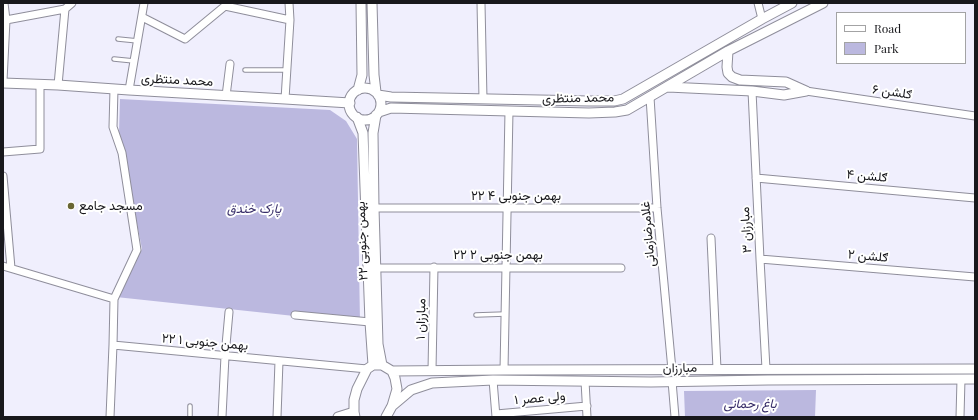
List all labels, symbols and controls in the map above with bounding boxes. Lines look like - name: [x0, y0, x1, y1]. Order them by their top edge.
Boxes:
- legend: [836, 12, 966, 64]
- text: Road: [874, 20, 901, 36]
- text: Park: [874, 40, 899, 56]
- street label: محمد منتظری: [140, 70, 214, 90]
- street label: ګلشن ۶: [871, 82, 913, 102]
- street label: محمد منتظری: [542, 90, 614, 106]
- street label: ګلشن ۴: [846, 166, 888, 186]
- street label: ۲۲ بهمن جنوبی ۴: [471, 188, 561, 204]
- place label: مسجد جامع: [79, 198, 143, 214]
- marker: مسجد جامع: [66, 201, 76, 211]
- park label: پارک خندق: [227, 201, 281, 217]
- street label: ۲۲ بهمن جنوبی: [353, 201, 371, 281]
- street label: غلامرضازمانی: [637, 201, 659, 267]
- street label: مبارزان ۳: [737, 206, 755, 254]
- street label: ګلشن ۲: [847, 246, 889, 266]
- street label: ۲۲ بهمن جنوبی ۲: [453, 247, 543, 263]
- street label: مبارزان ۱: [413, 298, 429, 340]
- street label: ۲۲ بهمن جنوبی ۱: [161, 330, 249, 354]
- street label: مبارزان: [663, 360, 697, 376]
- street label: ولی عصر ۱: [514, 388, 566, 408]
- park label: باغ رحمانی: [723, 396, 777, 412]

